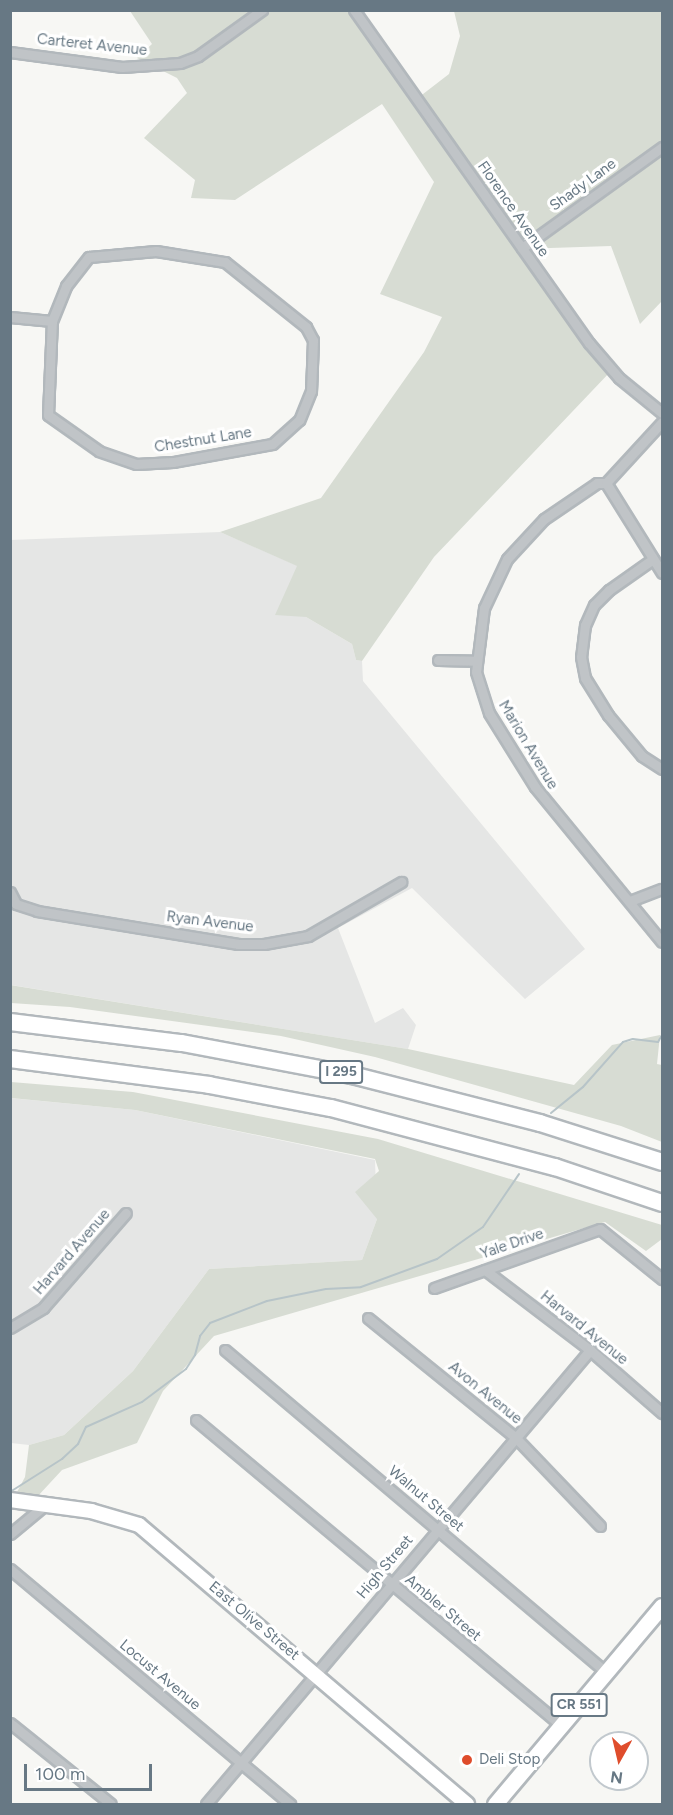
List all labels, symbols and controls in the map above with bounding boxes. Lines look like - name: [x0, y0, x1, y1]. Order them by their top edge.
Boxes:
- street label: Carteret Avenue: [36, 30, 148, 60]
- street label: Shady Lane: [546, 155, 620, 215]
- street label: Florence Avenue: [473, 158, 553, 260]
- street label: Chestnut Lane: [153, 423, 253, 457]
- street label: Marion Avenue: [494, 697, 562, 793]
- street label: Ryan Avenue: [165, 908, 255, 936]
- road number: I 295: [318, 1061, 364, 1083]
- street label: Harvard Avenue: [30, 1206, 114, 1298]
- street label: Yale Drive: [478, 1225, 546, 1263]
- street label: Harvard Avenue: [537, 1287, 631, 1369]
- street label: Avon Avenue: [445, 1358, 525, 1428]
- street label: Walnut Street: [385, 1462, 467, 1536]
- street label: High Street: [353, 1531, 417, 1603]
- street label: Ambler Street: [401, 1571, 485, 1645]
- street label: East Olive Street: [205, 1578, 303, 1664]
- street label: Locust Avenue: [116, 1636, 204, 1714]
- road number: CR 551: [550, 1694, 608, 1716]
- north arrow: [589, 1731, 649, 1791]
- place label: Deli Stop: [479, 1751, 540, 1769]
- scale bar: [27, 1752, 154, 1790]
- marker: Deli Stop: [460, 1753, 474, 1767]
- text: 100 m: [35, 1763, 85, 1785]
- text: N: [609, 1767, 624, 1788]

